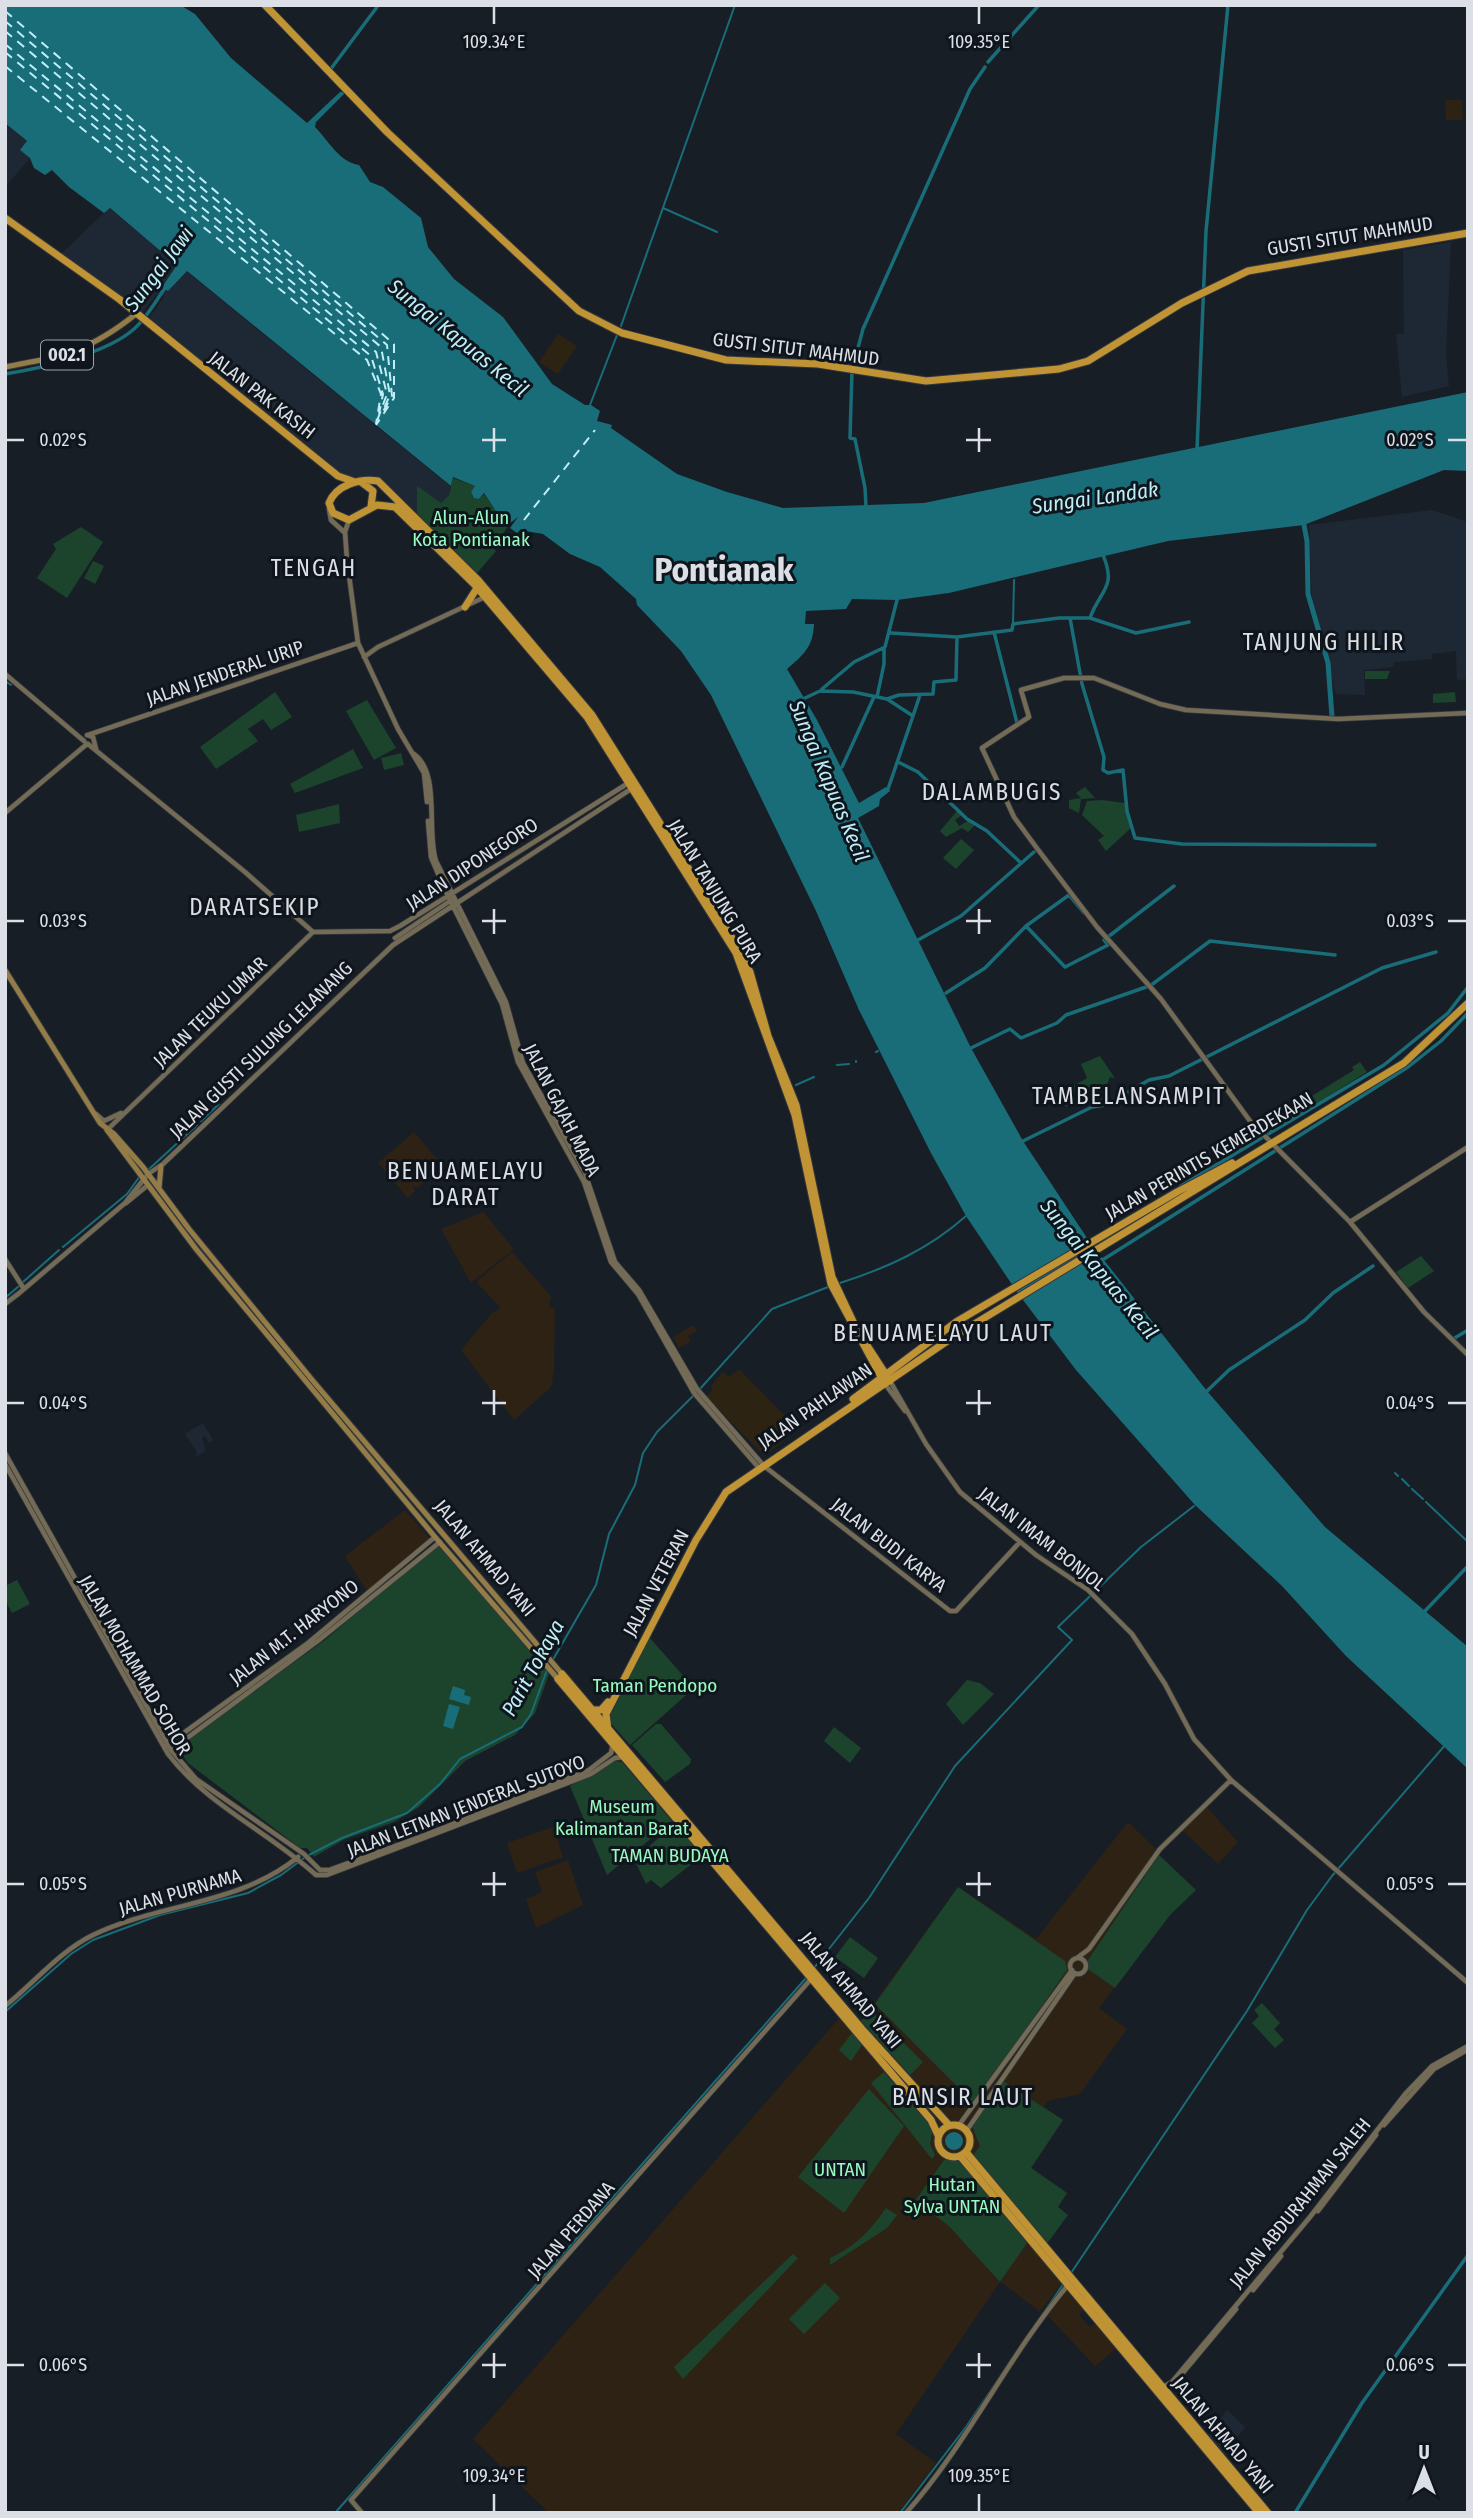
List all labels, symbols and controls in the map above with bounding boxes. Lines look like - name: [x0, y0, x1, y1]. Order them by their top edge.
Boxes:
- text: 109.34°E: [463, 31, 525, 53]
- text: 109.35°E: [948, 31, 1010, 53]
- street label: GUSTI SITUT MAHMUD: [1265, 212, 1435, 260]
- water label: Sungai Jawi: [118, 221, 200, 317]
- water label: Sungai Kapuas Kecil: [382, 273, 533, 403]
- street label: GUSTI SITUT MAHMUD: [711, 327, 881, 371]
- road number: 002.1: [41, 340, 93, 370]
- street label: JALAN PAK KASIH: [204, 346, 320, 444]
- text: 0.02°S: [39, 429, 87, 451]
- text: 0.02°S: [1386, 429, 1434, 451]
- water label: Sungai Landak: [1029, 476, 1160, 520]
- park label: Alun-Alun Kota Pontianak: [412, 506, 530, 551]
- district label: Pontianak: [655, 550, 795, 590]
- district label: TENGAH: [271, 554, 357, 582]
- district label: TANJUNG HILIR: [1243, 628, 1405, 656]
- street label: JALAN JENDERAL URIP: [143, 635, 307, 711]
- water label: Sungai Kapuas Kecil: [783, 695, 875, 866]
- district label: DALAMBUGIS: [922, 778, 1062, 806]
- street label: JALAN DIPONEGORO: [402, 813, 542, 915]
- street label: JALAN TANJUNG PURA: [663, 815, 767, 967]
- district label: DARATSEKIP: [189, 893, 321, 921]
- text: 0.03°S: [39, 910, 87, 932]
- text: 0.03°S: [1386, 910, 1434, 932]
- street label: JALAN TEUKU UMAR: [148, 952, 272, 1072]
- street label: JALAN GUSTI SULUNG LELANANG: [165, 957, 357, 1143]
- street label: JALAN GAJAH MADA: [519, 1040, 605, 1180]
- district label: TAMBELANSAMPIT: [1032, 1082, 1226, 1110]
- street label: JALAN PERINTIS KEMERDEKAAN: [1101, 1087, 1317, 1225]
- district label: BENUAMELAYU DARAT: [387, 1157, 545, 1211]
- water label: Sungai Kapuas Kecil: [1034, 1193, 1164, 1344]
- district label: BENUAMELAYU LAUT: [833, 1319, 1053, 1347]
- street label: JALAN PAHLAWAN: [753, 1358, 877, 1454]
- text: 0.04°S: [39, 1392, 87, 1414]
- text: 0.04°S: [1386, 1392, 1434, 1414]
- street label: JALAN IMAM BONJOL: [974, 1482, 1111, 1596]
- street label: JALAN BUDI KARYA: [827, 1493, 951, 1597]
- street label: JALAN AHMAD YANI: [430, 1495, 540, 1621]
- street label: JALAN VETERAN: [618, 1526, 694, 1640]
- street label: JALAN MOHAMMAD SOHOR: [74, 1571, 196, 1759]
- street label: JALAN M.T. HARYONO: [225, 1574, 363, 1690]
- water label: Parit Tokaya: [496, 1615, 570, 1721]
- park label: Taman Pendopo: [593, 1674, 717, 1697]
- street label: JALAN LETNAN JENDERAL SUTOYO: [344, 1750, 588, 1862]
- park label: Museum Kalimantan Barat: [555, 1795, 690, 1840]
- park label: TAMAN BUDAYA: [611, 1844, 729, 1867]
- street label: JALAN PURNAMA: [116, 1864, 244, 1920]
- text: 0.05°S: [39, 1873, 87, 1895]
- text: 0.05°S: [1386, 1873, 1434, 1895]
- street label: JALAN AHMAD YANI: [796, 1927, 906, 2053]
- district label: BANSIR LAUT: [892, 2083, 1034, 2111]
- street label: JALAN ABDURAHMAN SALEH: [1224, 2113, 1376, 2293]
- park label: UNTAN: [814, 2158, 866, 2181]
- park label: Hutan Sylva UNTAN: [904, 2173, 1000, 2218]
- street label: JALAN PERDANA: [523, 2177, 619, 2283]
- text: 0.06°S: [39, 2354, 87, 2376]
- text: 0.06°S: [1386, 2354, 1434, 2376]
- street label: JALAN AHMAD YANI: [1168, 2372, 1278, 2498]
- north arrow: [1389, 2434, 1459, 2504]
- text: U: [1418, 2441, 1430, 2464]
- text: 109.34°E: [463, 2465, 525, 2487]
- text: 109.35°E: [948, 2465, 1010, 2487]

